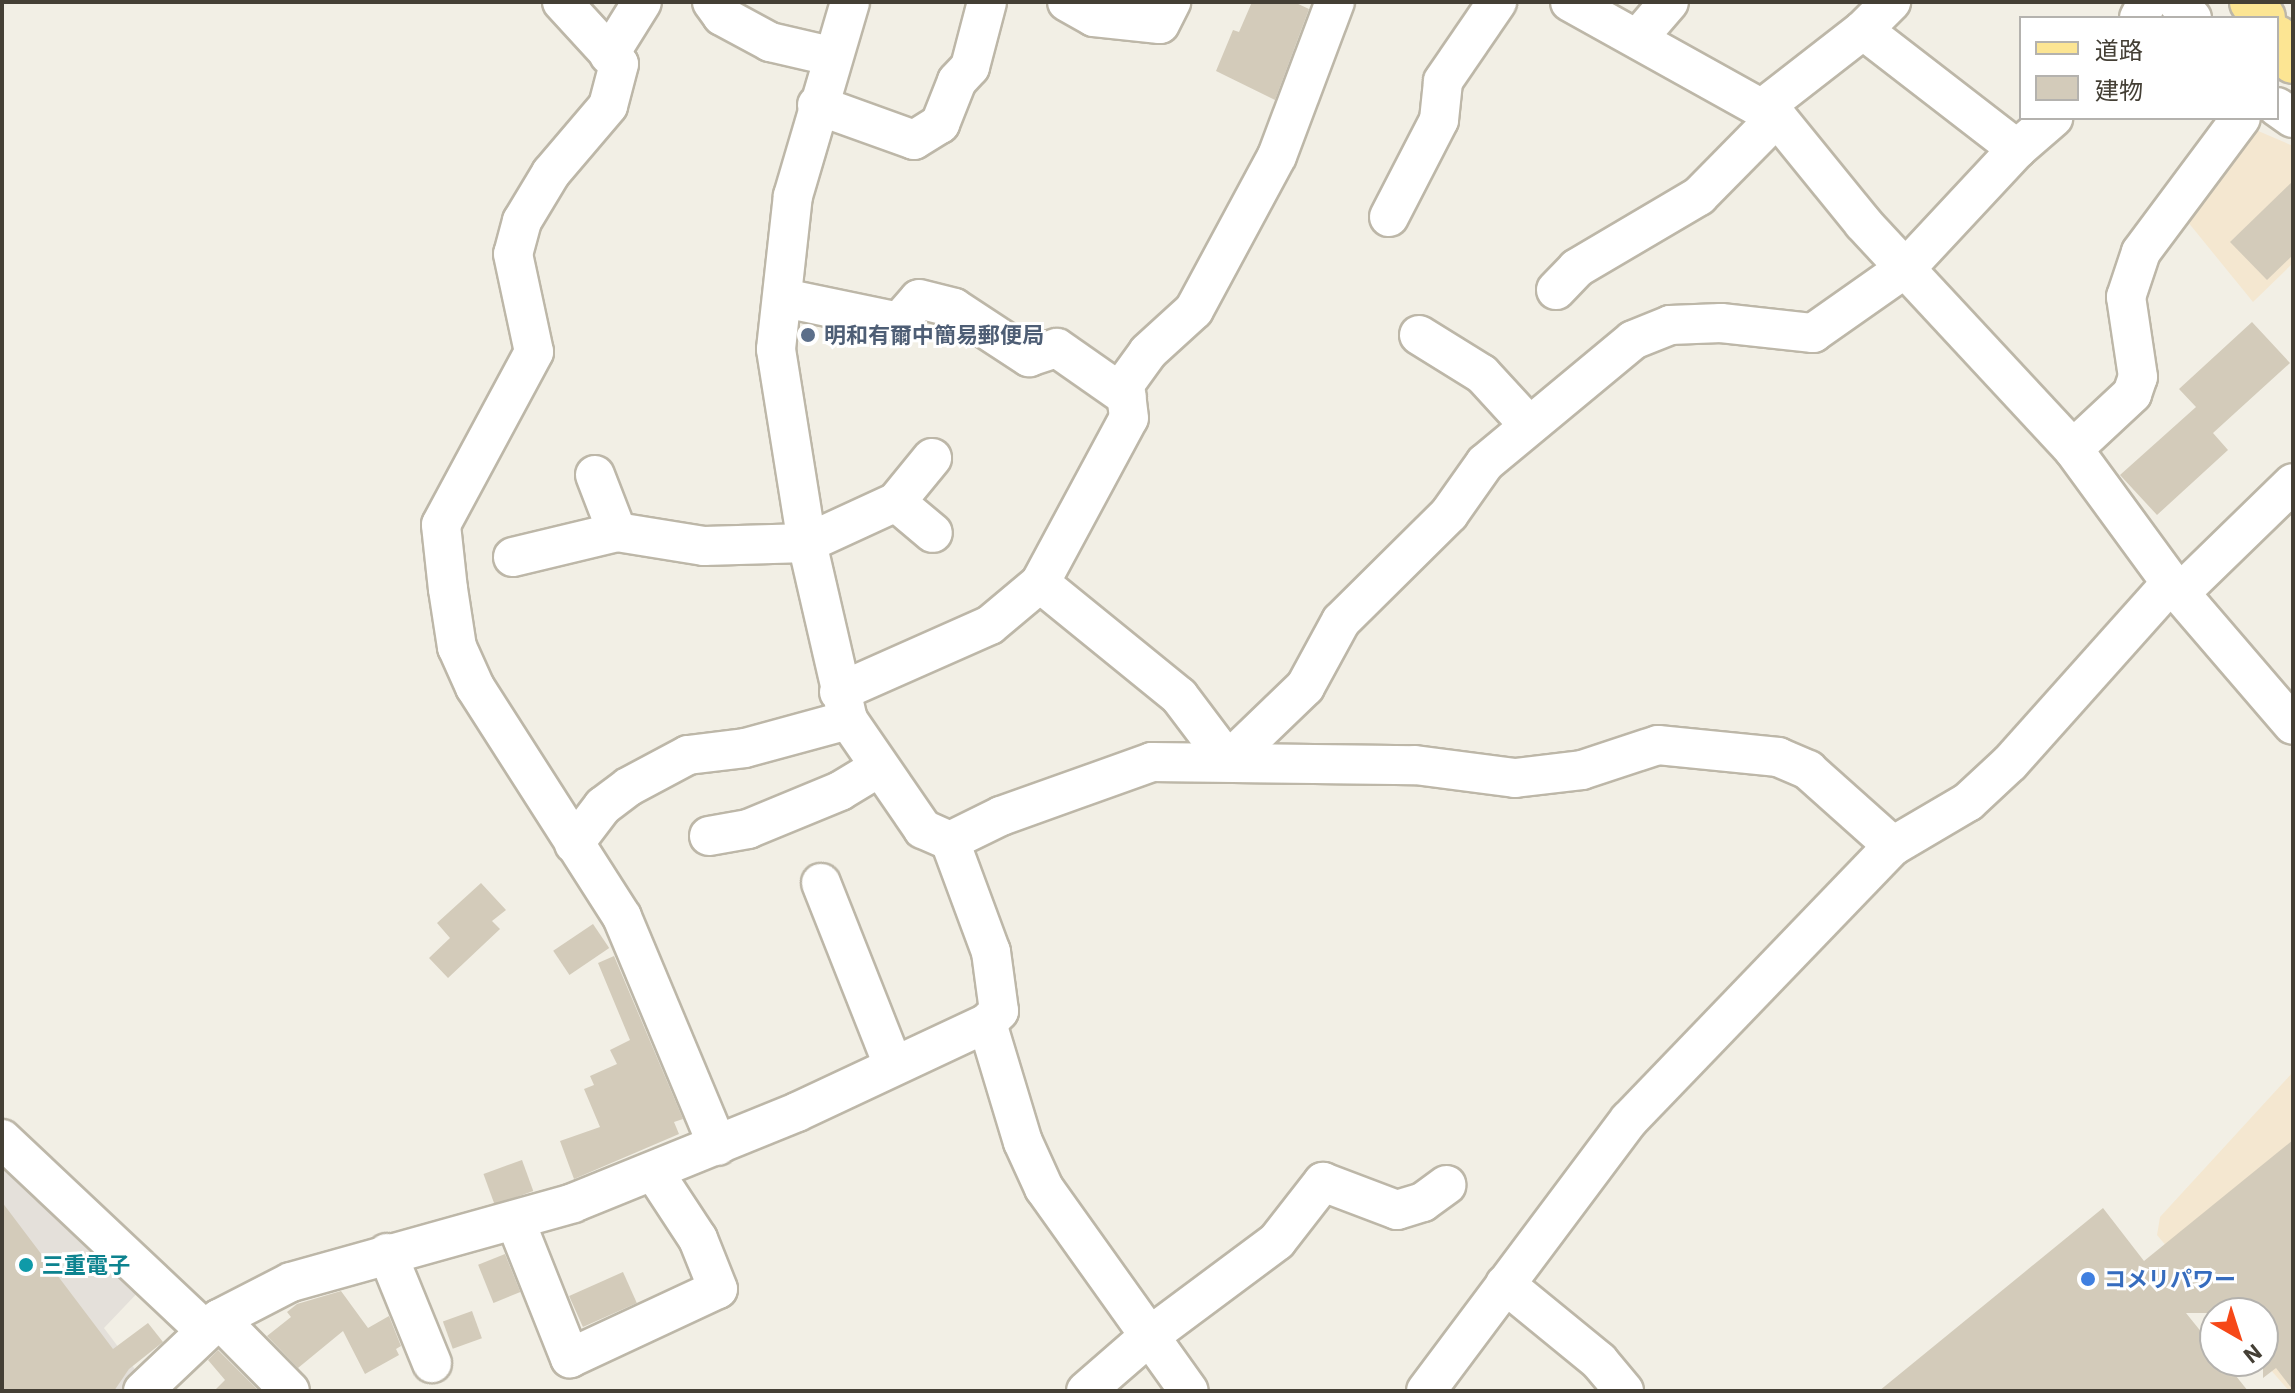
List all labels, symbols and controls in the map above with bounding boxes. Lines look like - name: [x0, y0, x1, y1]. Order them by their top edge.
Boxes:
- legend: [2019, 16, 2279, 120]
- text: 道路: [2095, 34, 2143, 66]
- text: 建物: [2095, 74, 2143, 106]
- place label: 明和有爾中簡易郵便局: [824, 322, 1044, 348]
- marker: 明和有爾中簡易郵便局: [799, 326, 817, 344]
- place label: 三重電子: [42, 1252, 130, 1278]
- marker: 三重電子: [17, 1256, 35, 1274]
- place label: コメリパワー: [2104, 1266, 2236, 1292]
- marker: コメリパワー: [2079, 1270, 2097, 1288]
- north arrow: [2199, 1297, 2279, 1377]
- text: N: [2238, 1338, 2268, 1371]

